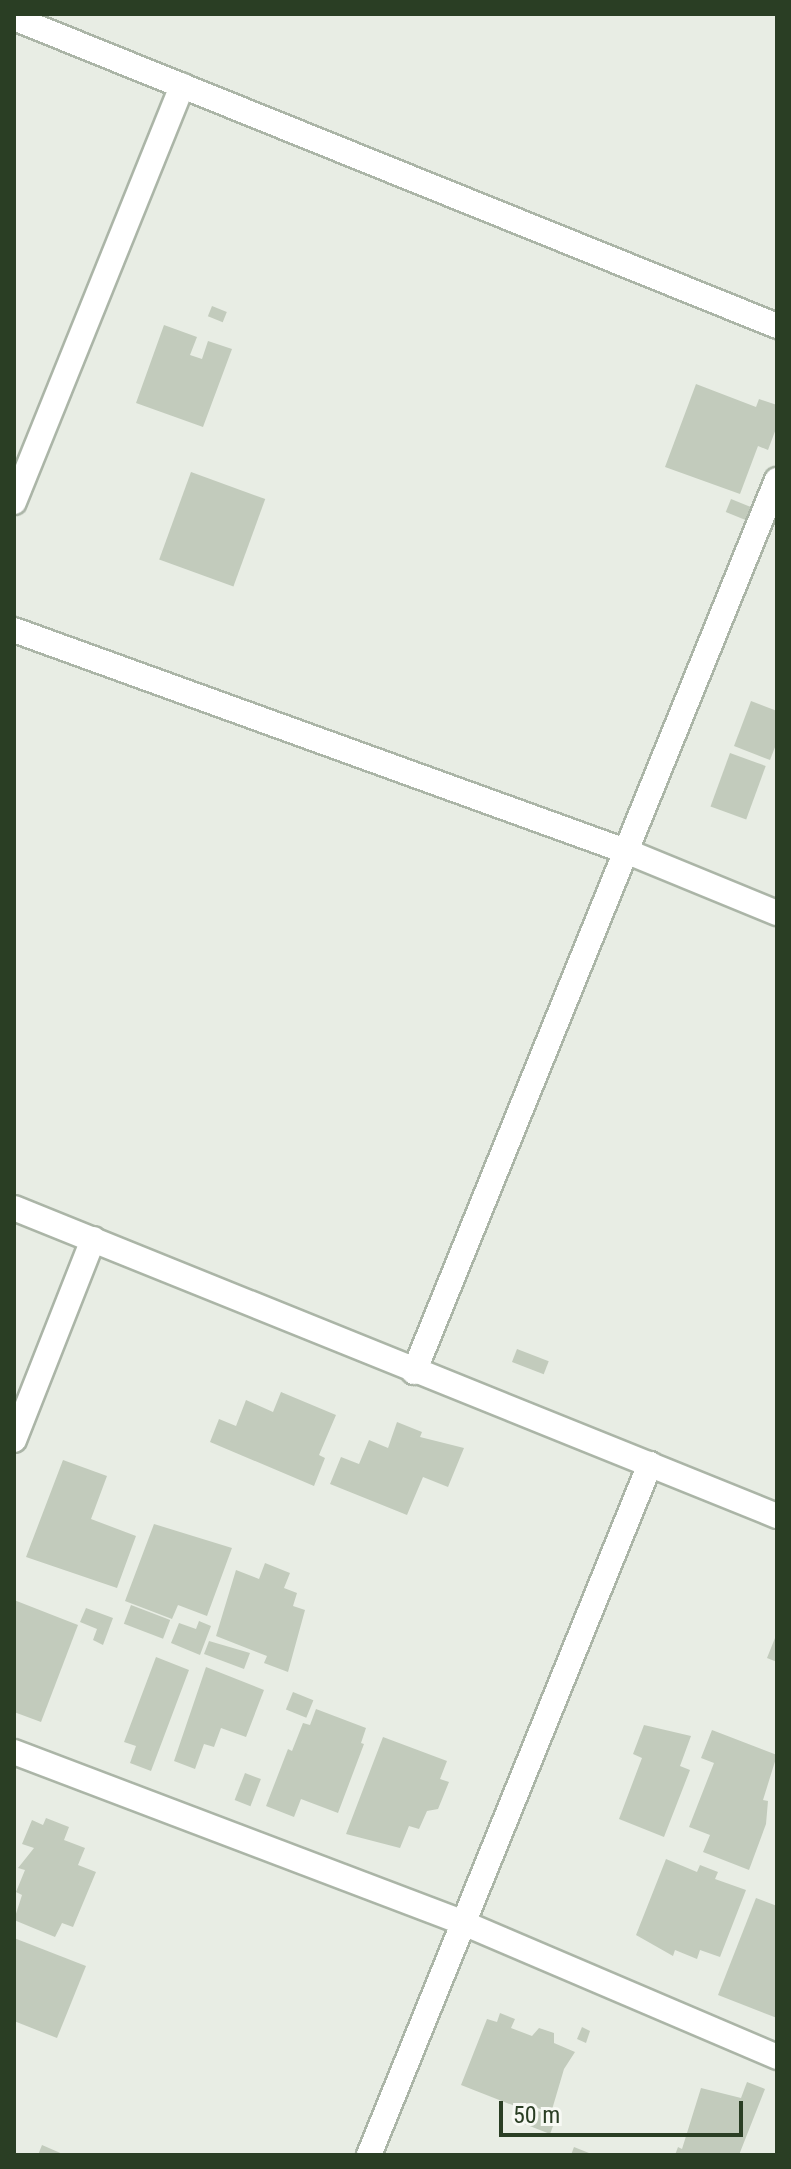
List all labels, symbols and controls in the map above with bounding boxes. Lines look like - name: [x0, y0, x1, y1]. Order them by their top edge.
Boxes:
- scale bar: [503, 2085, 747, 2135]
- text: 50 m: [513, 2101, 560, 2129]

